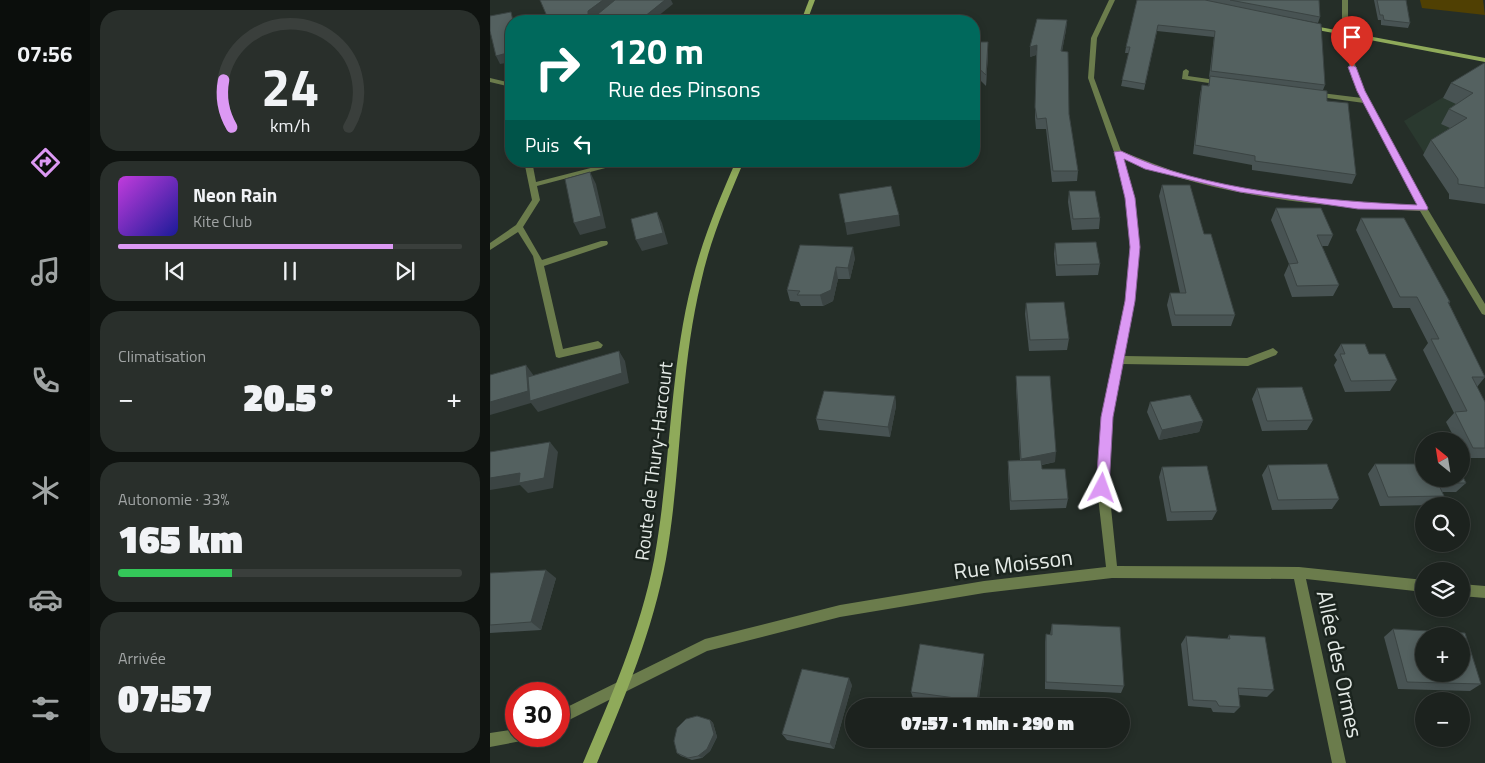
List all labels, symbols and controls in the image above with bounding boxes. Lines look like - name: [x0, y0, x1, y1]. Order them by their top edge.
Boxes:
- pin: [1331, 16, 1373, 67]
- icon: arrive: [1338, 23, 1366, 51]
- text: 120 m: [608, 24, 704, 78]
- icon: right: [525, 35, 590, 100]
- text: 07:56: [18, 37, 72, 71]
- text: 24: [261, 47, 319, 126]
- text: Rue des Pinsons: [608, 72, 761, 106]
- text: km/h: [270, 112, 310, 139]
- text: Puis: [525, 130, 559, 159]
- icon: left: [569, 130, 597, 158]
- icon: directions: [28, 145, 63, 180]
- text: Neon Rain: [193, 180, 277, 209]
- text: Kite Club: [193, 209, 252, 233]
- icon: music: [28, 254, 63, 289]
- icon: previous: [161, 257, 189, 285]
- icon: pause: [276, 257, 304, 285]
- icon: next: [391, 257, 419, 285]
- text: Climatisation: [118, 344, 206, 368]
- street label: Route de Thury-Harcourt: [626, 360, 680, 562]
- icon: phone: [28, 363, 63, 398]
- text: 20.5°: [243, 368, 337, 426]
- text: −: [118, 376, 134, 419]
- text: +: [446, 376, 462, 419]
- north arrow: [1415, 432, 1470, 488]
- map controls: [1415, 432, 1470, 747]
- position arrow: [1075, 461, 1127, 513]
- icon: climate: [28, 473, 63, 508]
- text: Autonomie · 33%: [118, 487, 230, 511]
- button: search: [1415, 497, 1470, 552]
- text: 165 km: [118, 510, 243, 568]
- street label: Rue Moisson: [951, 540, 1075, 588]
- button: layers: [1415, 562, 1470, 617]
- icon: car: [28, 582, 63, 617]
- street label: Allée des Ormes: [1308, 587, 1372, 741]
- button: +: [1415, 627, 1470, 682]
- text: Arrivée: [118, 646, 166, 670]
- text: 07:57: [118, 669, 213, 727]
- speed limit sign: 30: [505, 682, 570, 747]
- icon: filters: [28, 691, 63, 726]
- button: −: [1415, 692, 1470, 747]
- text: 07:57 · 1 min · 290 m: [901, 708, 1074, 737]

